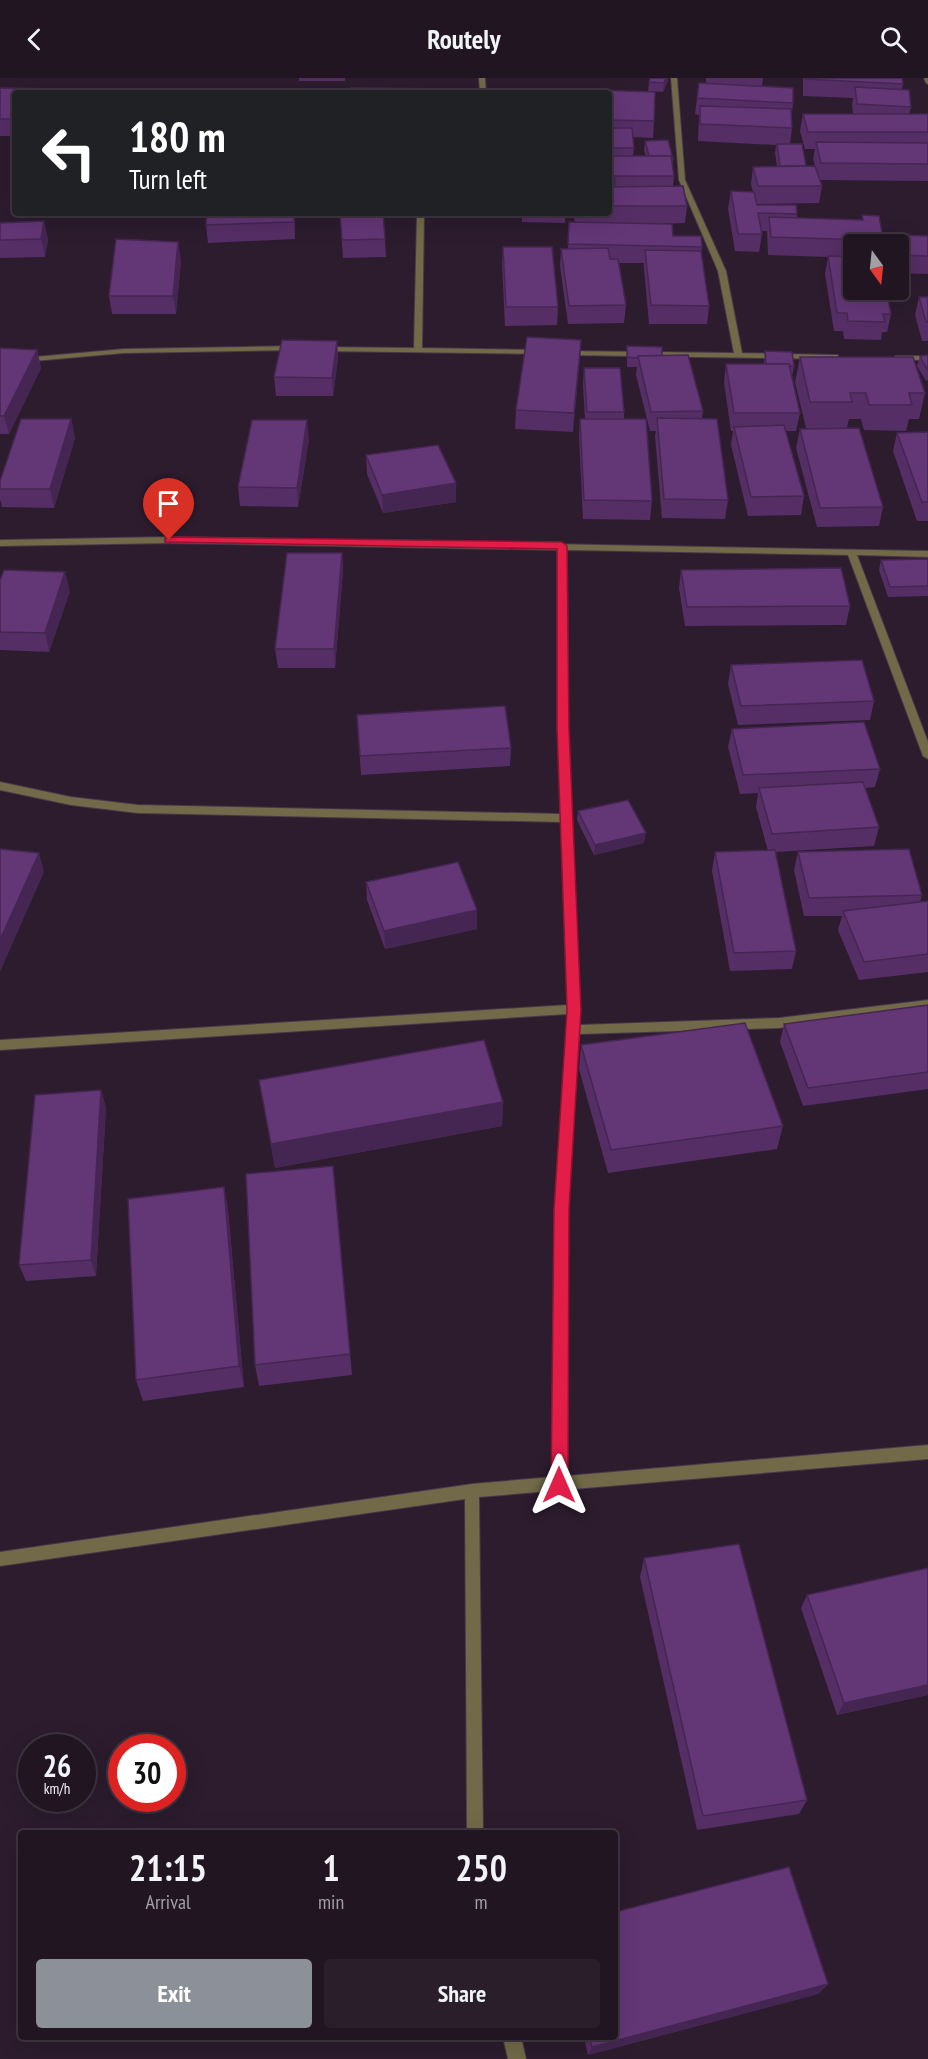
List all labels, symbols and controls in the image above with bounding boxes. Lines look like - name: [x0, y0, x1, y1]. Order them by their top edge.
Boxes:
- text: Routely: [427, 22, 501, 56]
- icon: back: [18, 23, 51, 56]
- icon: search: [877, 23, 910, 56]
- text: 180 m: [129, 109, 226, 164]
- icon: left: [30, 114, 108, 192]
- text: Turn left: [129, 162, 207, 196]
- north arrow: [843, 234, 909, 300]
- map controls: [843, 234, 909, 300]
- pin: [143, 478, 194, 540]
- icon: arrive: [152, 487, 185, 520]
- position arrow: [527, 1453, 591, 1517]
- speed limit sign: 30: [108, 1734, 186, 1812]
- text: 26: [43, 1746, 71, 1785]
- text: km/h: [44, 1779, 70, 1798]
- text: 21:15: [129, 1844, 207, 1891]
- text: 1: [322, 1844, 340, 1891]
- text: 250: [455, 1844, 507, 1891]
- text: Arrival: [145, 1889, 191, 1915]
- text: min: [318, 1889, 344, 1915]
- text: m: [475, 1889, 488, 1915]
- button: Exit: [36, 1959, 312, 2028]
- button: Share: [324, 1959, 600, 2028]

